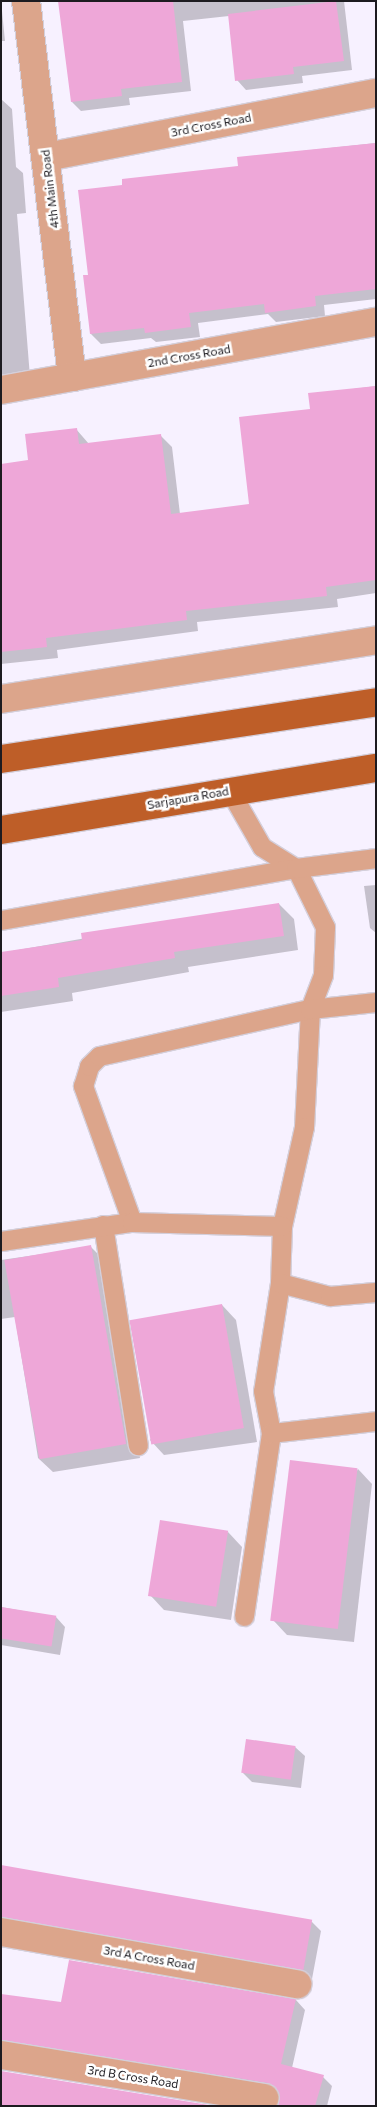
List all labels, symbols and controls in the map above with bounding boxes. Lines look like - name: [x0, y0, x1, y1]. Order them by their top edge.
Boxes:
- street label: 3rd Cross Road: [170, 110, 252, 140]
- street label: 4th Main Road: [38, 149, 62, 229]
- street label: 2nd Cross Road: [146, 342, 232, 370]
- street label: Sarjapura Road: [146, 784, 230, 812]
- street label: 3rd A Cross Road: [102, 1943, 196, 1973]
- street label: 3rd B Cross Road: [87, 2063, 179, 2091]

